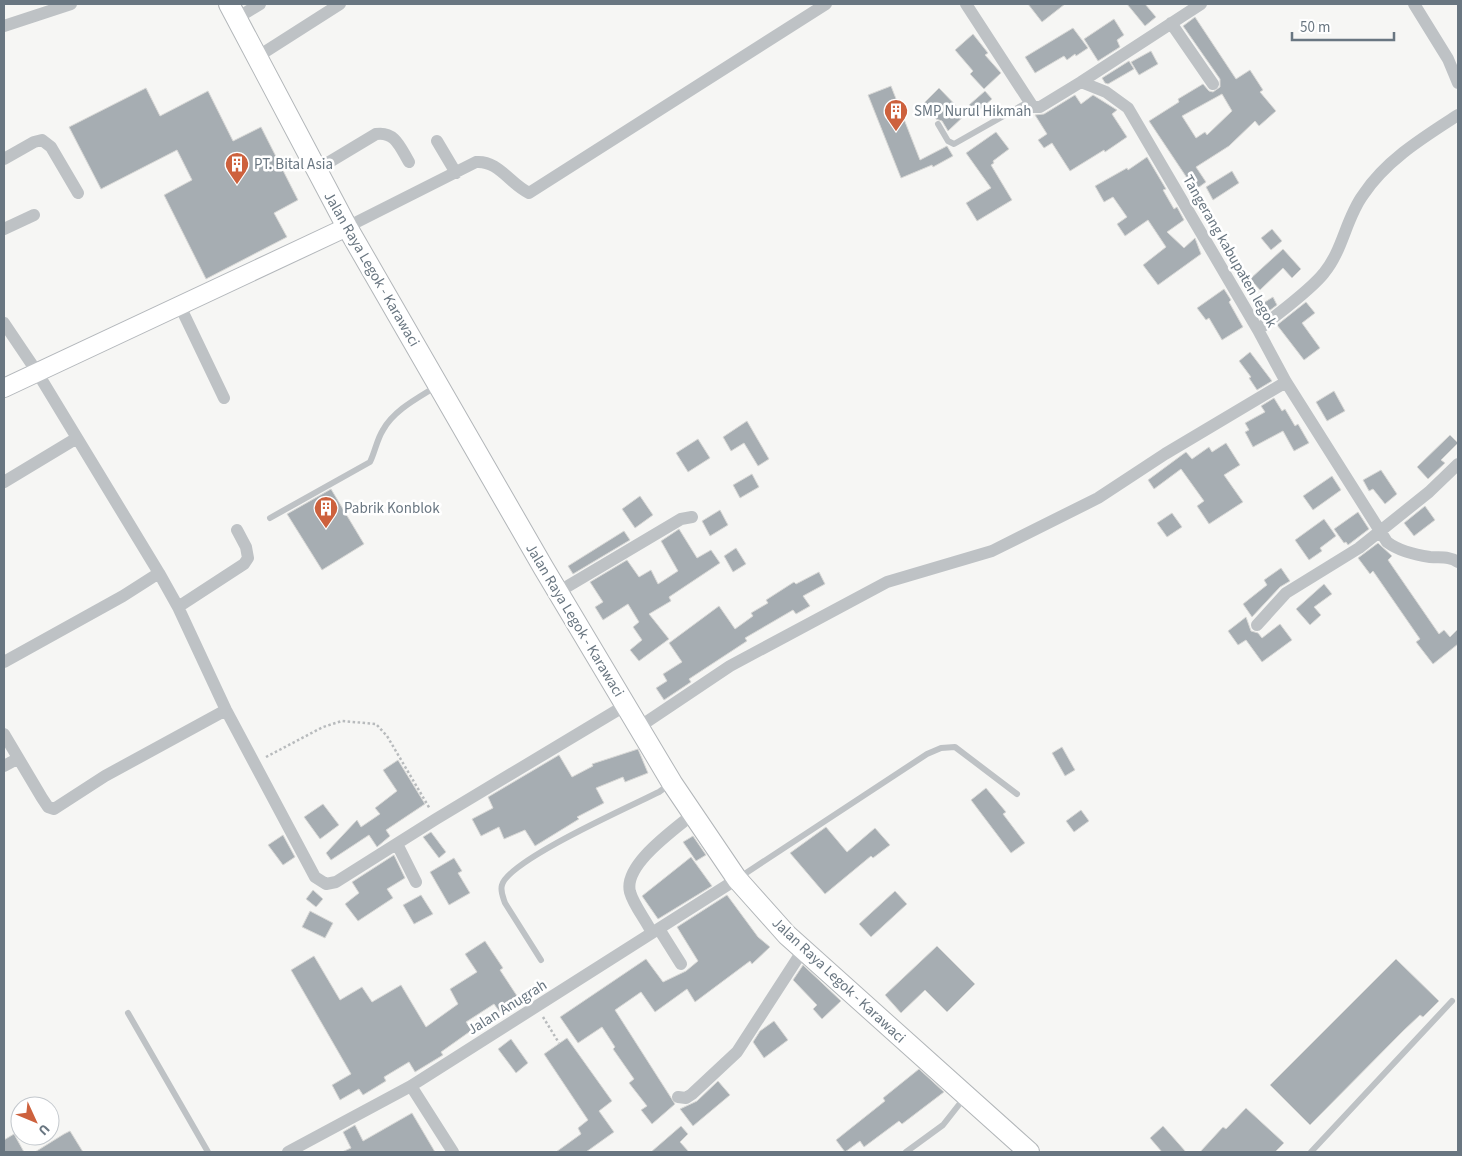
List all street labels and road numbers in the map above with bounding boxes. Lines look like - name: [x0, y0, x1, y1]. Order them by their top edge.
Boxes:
- street label: Tangerang kabupaten legok: [1177, 171, 1282, 332]
- street label: Jalan Raya Legok - Karawaci: [318, 188, 425, 351]
- street label: Jalan Raya Legok - Karawaci: [520, 539, 629, 701]
- street label: Jalan Raya Legok - Karawaci: [767, 913, 910, 1048]
- street label: Jalan Anugrah: [464, 975, 551, 1040]

